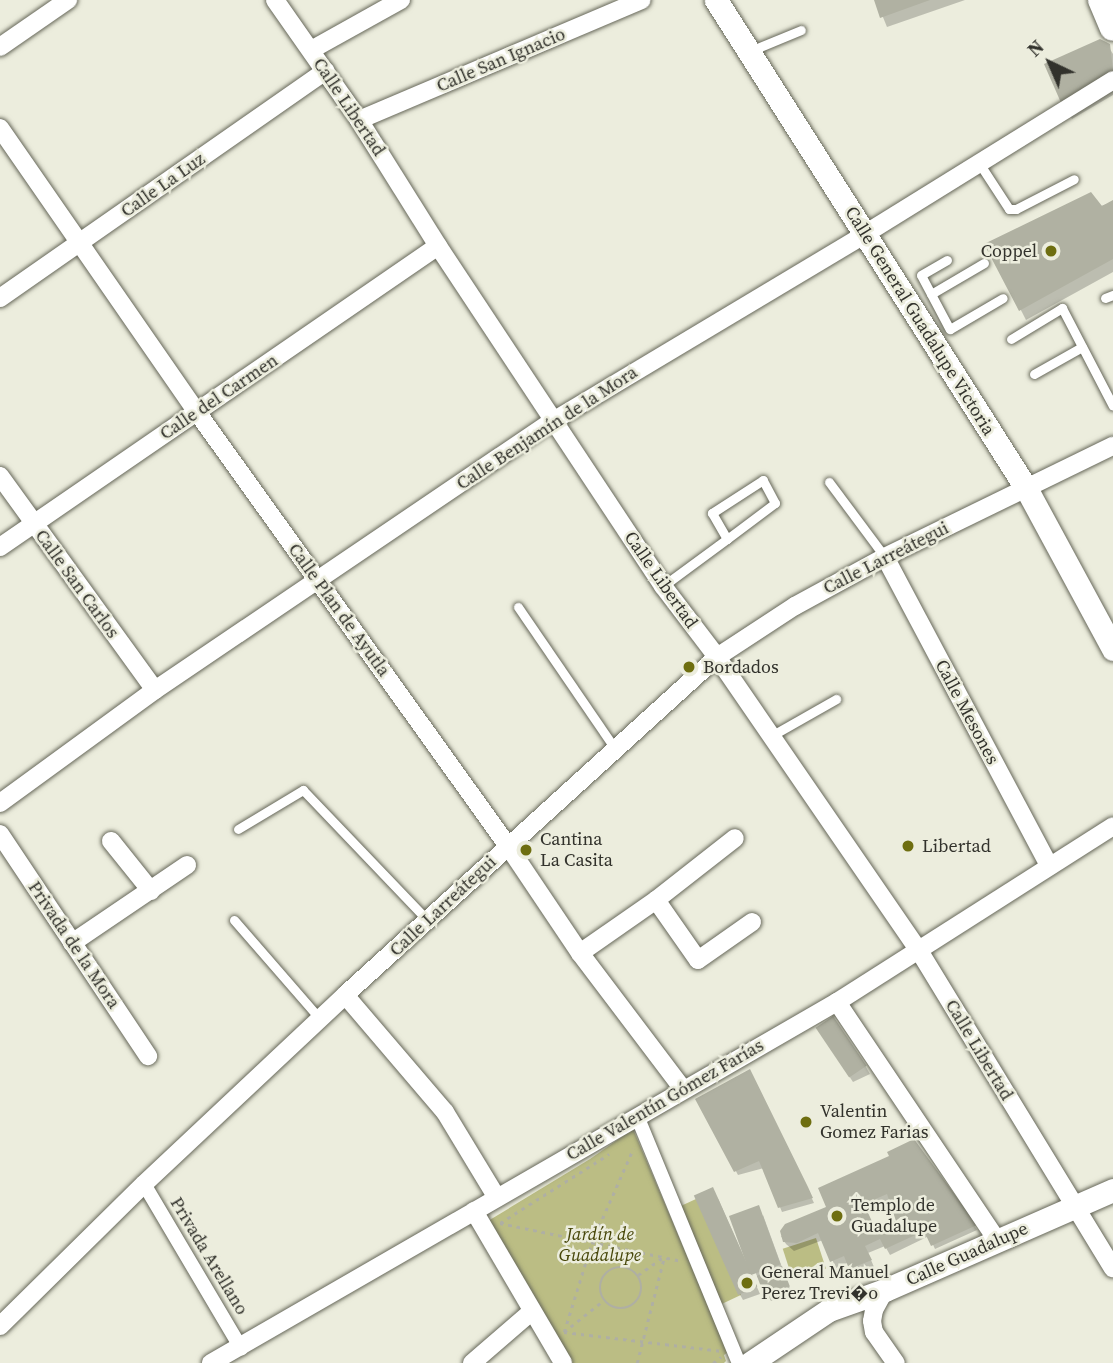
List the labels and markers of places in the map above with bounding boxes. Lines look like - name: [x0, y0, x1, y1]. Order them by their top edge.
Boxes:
- place label: Coppel: [981, 240, 1037, 262]
- marker: Coppel: [1043, 243, 1059, 259]
- place label: Bordados: [703, 656, 779, 678]
- marker: Bordados: [681, 659, 697, 675]
- place label: Cantina La Casita: [540, 829, 613, 872]
- place label: Libertad: [922, 835, 991, 857]
- marker: Libertad: [900, 838, 916, 854]
- marker: Cantina La Casita: [518, 842, 534, 858]
- place label: Valentin Gomez Farias: [820, 1101, 929, 1144]
- marker: Valentin Gomez Farias: [798, 1114, 814, 1130]
- place label: Templo de Guadalupe: [851, 1195, 937, 1238]
- marker: Templo de Guadalupe: [829, 1208, 845, 1224]
- place label: General Manuel Perez Trevi�o: [761, 1262, 889, 1304]
- marker: General Manuel Perez Trevi�o: [739, 1275, 755, 1291]

